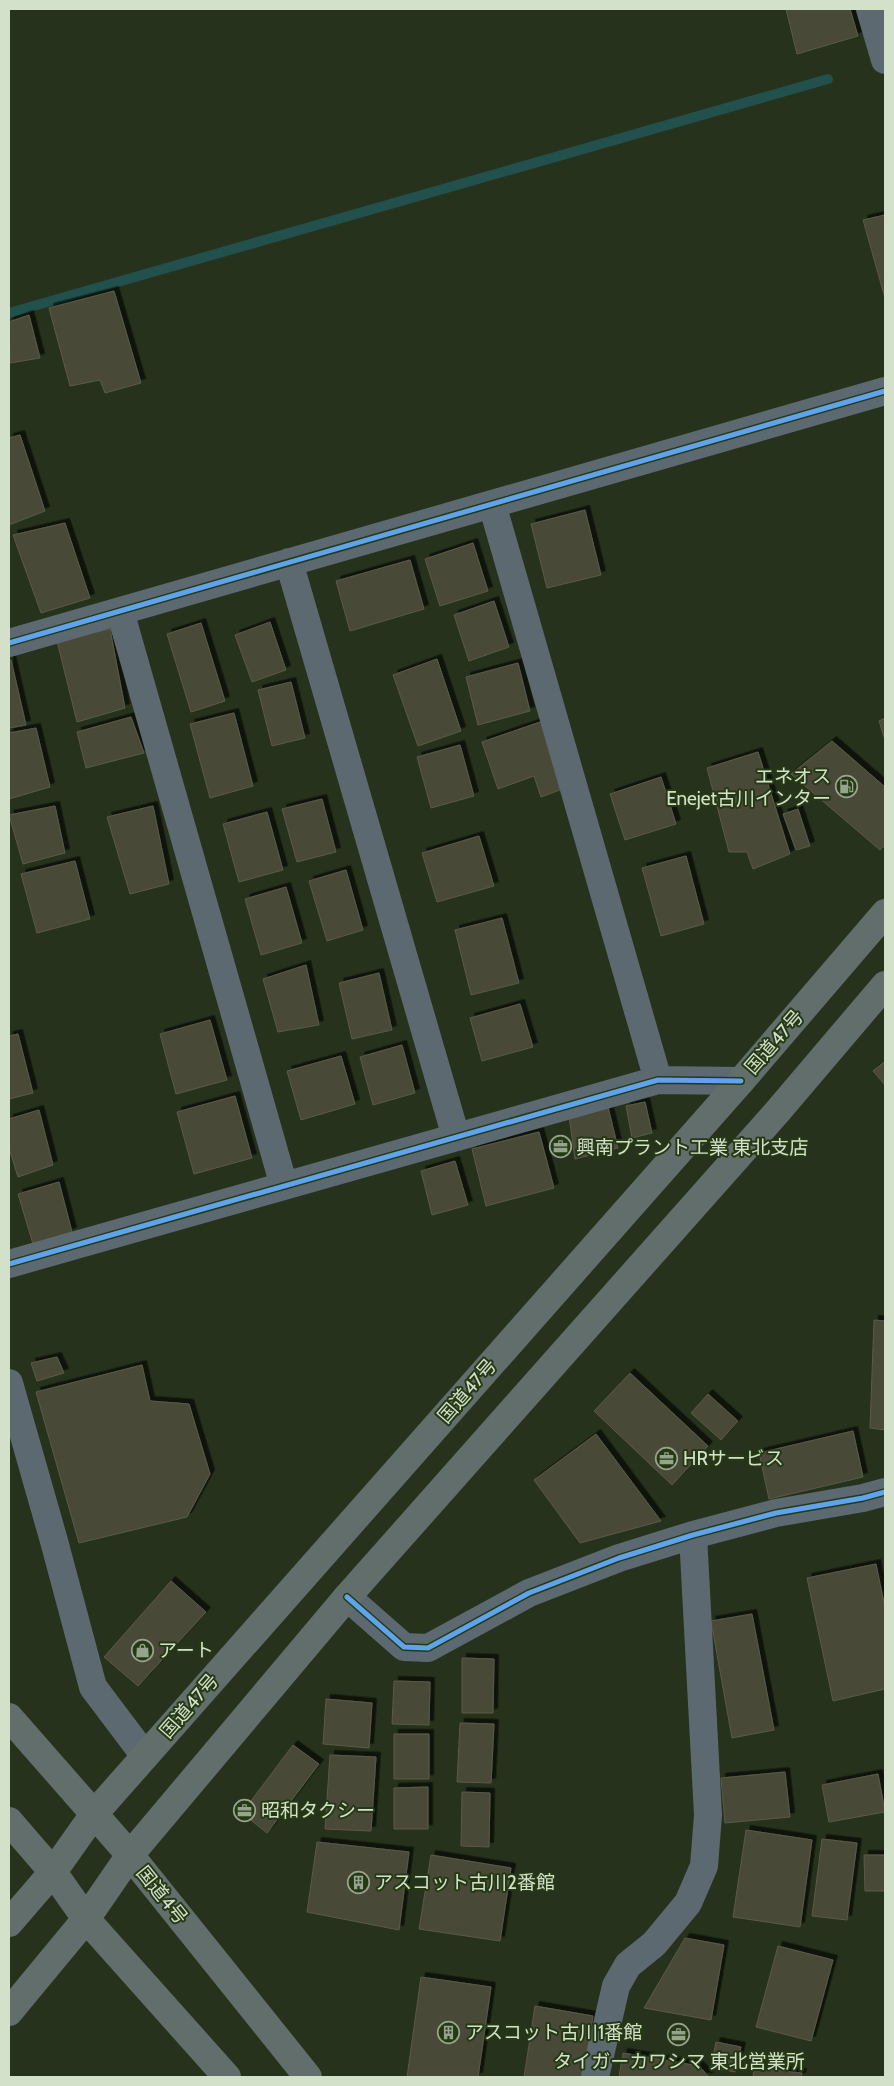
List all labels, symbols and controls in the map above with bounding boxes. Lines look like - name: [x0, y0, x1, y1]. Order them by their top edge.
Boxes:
- place label: エネオス Enejet古川インター: [666, 765, 831, 810]
- fuel station icon: エネオス Enejet古川インター: [835, 775, 859, 799]
- street label: 国道47号: [740, 1005, 808, 1079]
- office icon: 興南プラント工業 東北支店: [548, 1135, 572, 1159]
- place label: 興南プラント工業 東北支店: [576, 1136, 808, 1159]
- street label: 国道47号: [433, 1354, 501, 1428]
- office icon: HRサービス: [655, 1446, 679, 1470]
- place label: HRサービス: [683, 1447, 784, 1470]
- shop icon: アート: [130, 1638, 154, 1662]
- place label: アート: [158, 1639, 214, 1662]
- street label: 国道47号: [155, 1669, 223, 1743]
- office icon: 昭和タクシー: [233, 1798, 257, 1822]
- place label: 昭和タクシー: [261, 1799, 375, 1822]
- street label: 国道4号: [132, 1861, 192, 1929]
- building icon: アスコット古川2番館: [346, 1870, 370, 1894]
- place label: アスコット古川2番館: [374, 1871, 555, 1894]
- building icon: アスコット古川1番館: [437, 2020, 461, 2044]
- place label: アスコット古川1番館: [465, 2021, 642, 2044]
- office icon: タイガーカワシマ 東北営業所: [667, 2023, 691, 2047]
- place label: タイガーカワシマ 東北営業所: [553, 2050, 805, 2073]

